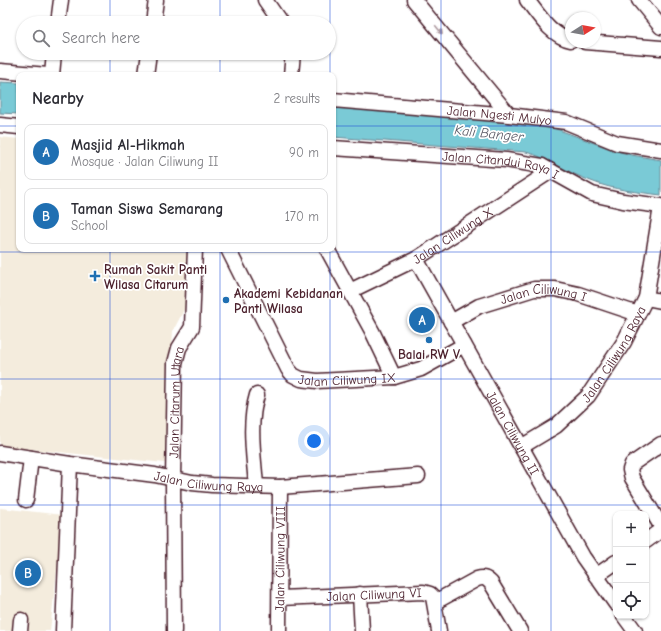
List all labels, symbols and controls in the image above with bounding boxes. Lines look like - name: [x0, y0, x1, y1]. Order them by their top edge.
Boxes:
- north arrow: [565, 12, 601, 48]
- search box: [16, 16, 336, 60]
- one-way arrow: [435, 24, 444, 35]
- icon: search: [30, 27, 52, 49]
- text: Search here: [62, 29, 140, 47]
- text: Nearby: [32, 89, 83, 108]
- text: 2 results: [273, 91, 320, 106]
- street label: Jalan Ngesti Mulyo: [446, 103, 553, 128]
- water label: Kali Banger: [454, 121, 526, 146]
- text: Masjid Al-Hikmah: [71, 136, 185, 154]
- text: A: [42, 145, 50, 160]
- text: 90 m: [289, 145, 319, 160]
- street label: Jalan Citandui Raya I: [442, 149, 562, 182]
- text: Mosque · Jalan Ciliwung II: [71, 154, 218, 169]
- text: Taman Siswa Semarang: [71, 200, 224, 218]
- street label: Jalan Ciliwung X: [410, 204, 496, 267]
- text: B: [42, 209, 50, 224]
- text: 170 m: [285, 209, 319, 224]
- text: School: [71, 218, 108, 233]
- place label: Rumah Sakit Panti Wilasa Citarum: [104, 262, 207, 292]
- marker: Rumah Sakit Panti Wilasa Citarum: [89, 270, 101, 282]
- street label: Jalan Ciliwung I: [498, 282, 589, 307]
- place label: Akademi Kebidanan Panti Wilasa: [234, 286, 343, 316]
- marker: Akademi Kebidanan Panti Wilasa: [221, 295, 231, 305]
- street label: Jalan Ciliwung Raya: [579, 304, 649, 406]
- pin: A: [409, 305, 435, 335]
- marker: Balai RW V: [424, 335, 434, 345]
- street label: Jalan Citarum Utara: [166, 345, 187, 458]
- place label: Balai RW V: [398, 347, 460, 362]
- street label: Jalan Ciliwung IX: [297, 370, 396, 389]
- street label: Jalan Ciliwung II: [483, 388, 542, 477]
- your location: [304, 431, 324, 451]
- street label: Jalan Ciliwung Raya: [153, 468, 264, 495]
- street label: Jalan Ciliwung VIII: [272, 506, 288, 612]
- map controls: [613, 511, 649, 619]
- button: +: [613, 511, 649, 547]
- button: −: [613, 547, 649, 583]
- pin: B: [15, 558, 41, 588]
- button: locate: [613, 583, 649, 619]
- street label: Jalan Ciliwung VI: [326, 585, 422, 604]

